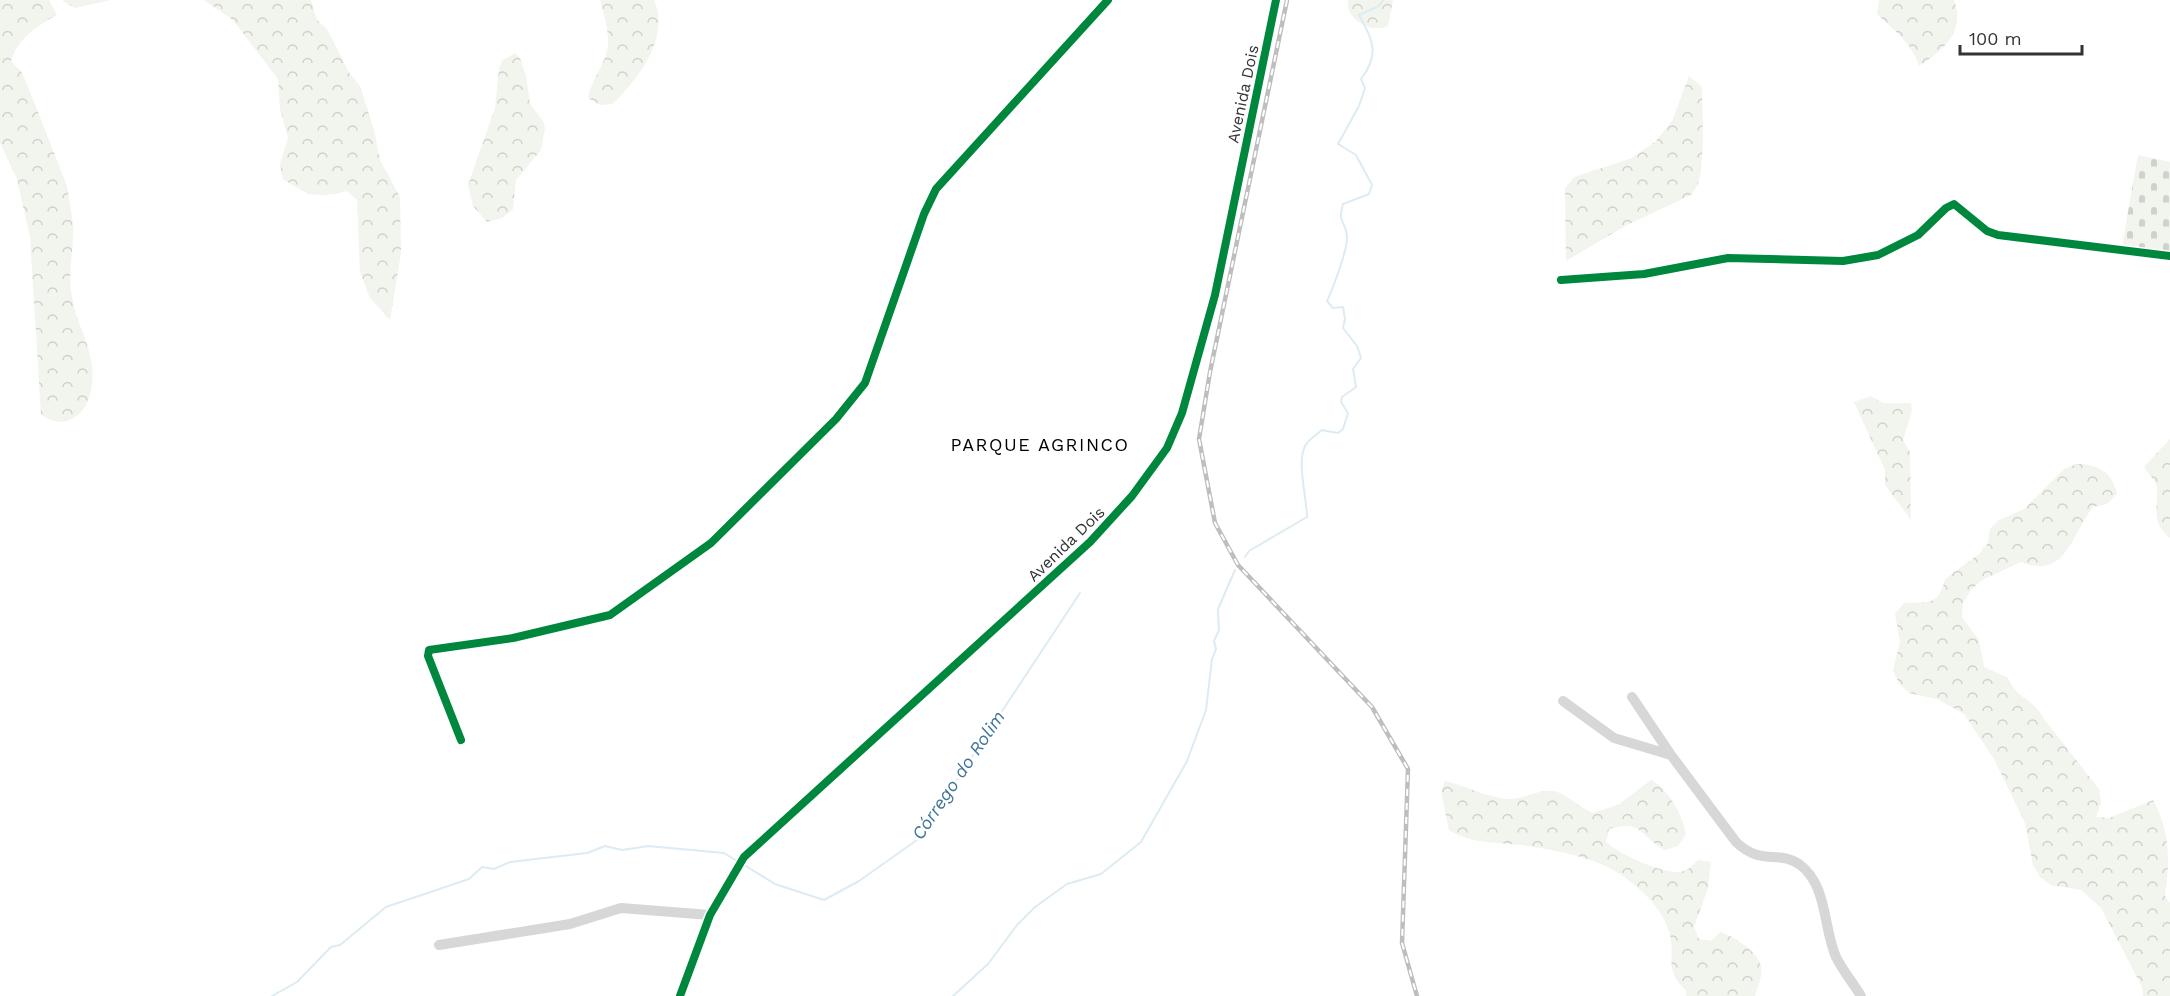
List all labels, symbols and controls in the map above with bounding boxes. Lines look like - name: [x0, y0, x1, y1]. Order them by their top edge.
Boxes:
- scale bar: [1960, 18, 2082, 56]
- text: 100 m: [1969, 28, 2022, 49]
- street label: Avenida Dois: [1223, 43, 1263, 145]
- district label: PARQUE AGRINCO: [951, 434, 1129, 455]
- street label: Avenida Dois: [1024, 503, 1108, 585]
- water label: Córrego do Rolim: [907, 706, 1009, 844]

